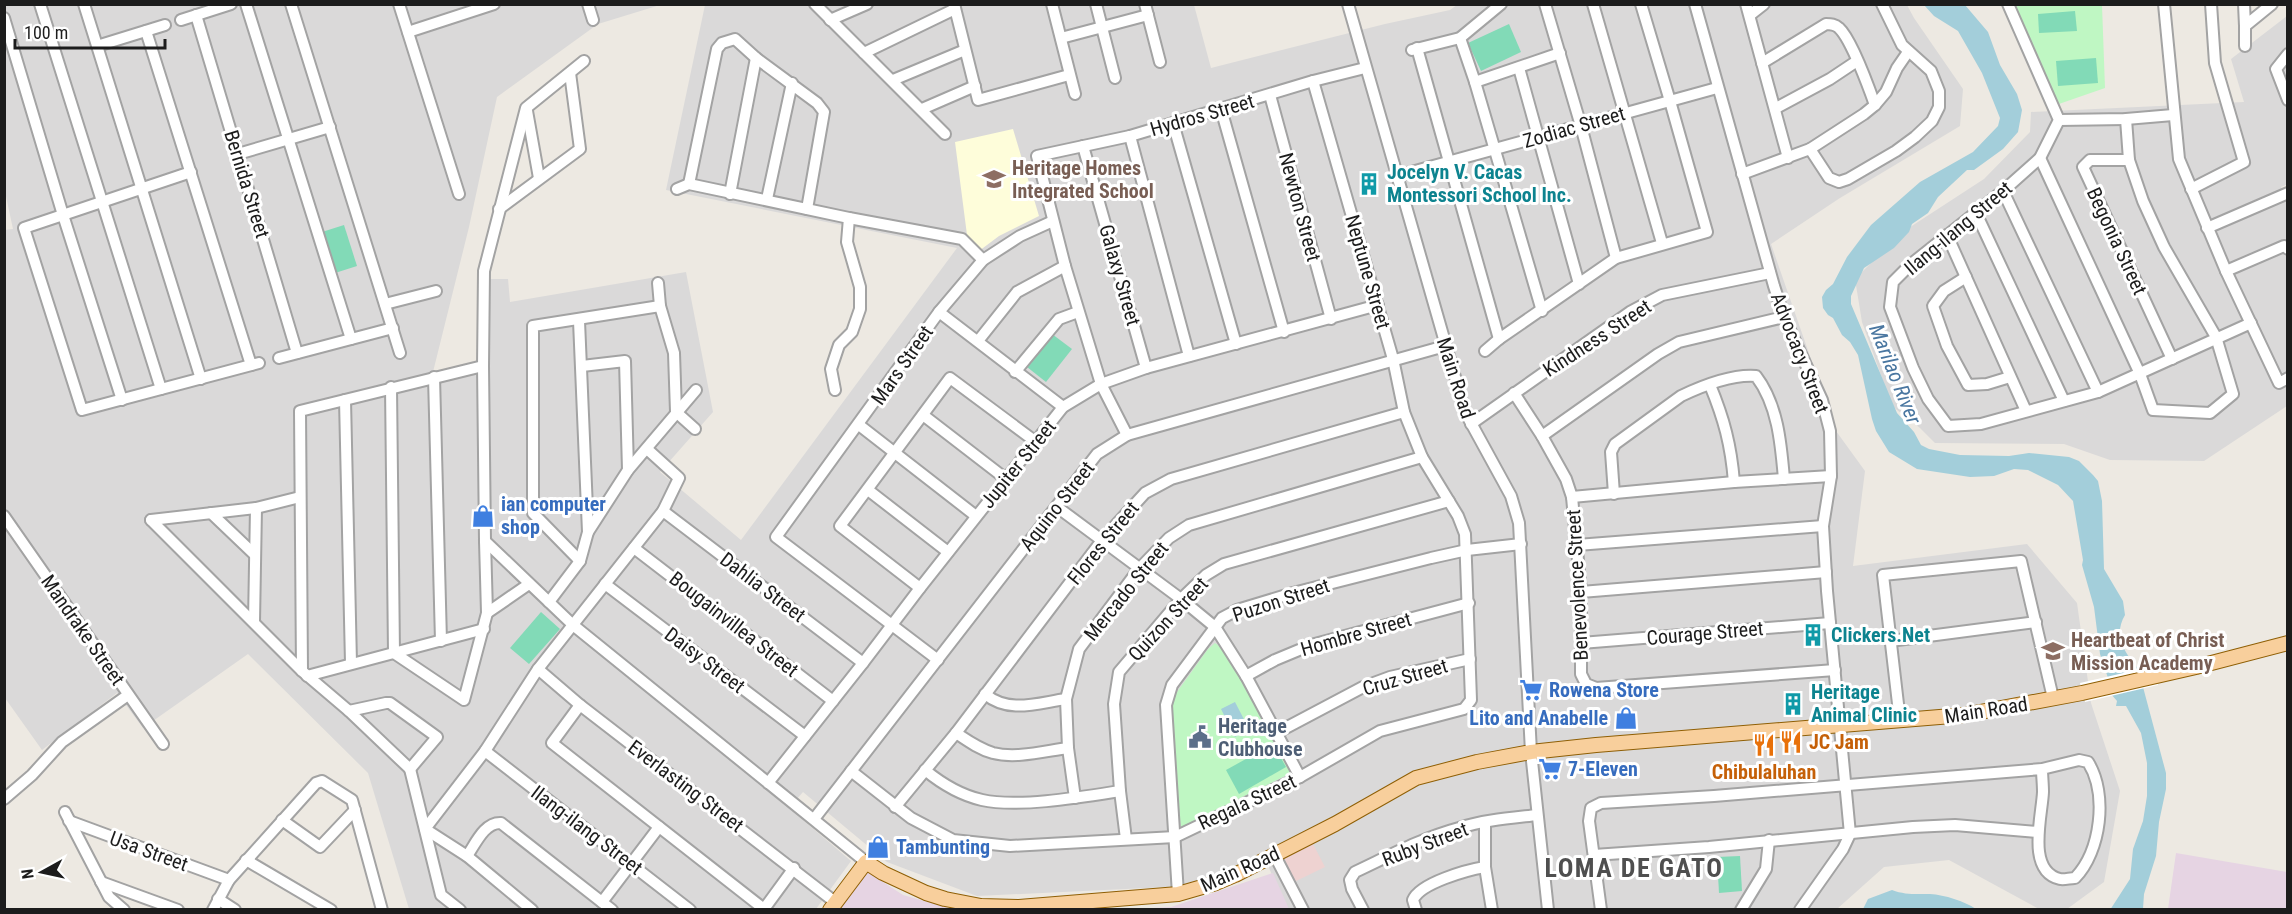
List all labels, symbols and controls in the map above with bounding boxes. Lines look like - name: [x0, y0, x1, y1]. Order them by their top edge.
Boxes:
- scale bar: [15, 12, 165, 50]
- text: 100 m: [24, 22, 68, 43]
- street label: Hydros Street: [1147, 89, 1257, 141]
- street label: Zodiac Street: [1520, 101, 1628, 153]
- street label: Bernida Street: [219, 127, 275, 241]
- street label: Newton Street: [1274, 150, 1326, 264]
- place label: Heritage Homes Integrated School: [1012, 156, 1154, 203]
- place label: Jocelyn V. Cacas Montessori School Inc.: [1387, 160, 1572, 207]
- school or university icon: Heritage Homes Integrated School: [981, 166, 1007, 192]
- building icon: Jocelyn V. Cacas Montessori School Inc.: [1356, 171, 1382, 197]
- street label: Ilang-ilang Street: [1899, 176, 2017, 280]
- street label: Begonia Street: [2082, 184, 2152, 298]
- street label: Neptune Street: [1340, 212, 1396, 332]
- street label: Galaxy Street: [1094, 222, 1146, 328]
- street label: Advocacy Street: [1766, 289, 1834, 417]
- street label: Kindness Street: [1539, 294, 1656, 382]
- street label: Mars Street: [866, 321, 938, 409]
- water label: Marilao River: [1864, 321, 1926, 428]
- street label: Main Road: [1432, 334, 1480, 422]
- street label: Jupiter Street: [975, 415, 1061, 513]
- street label: Aquino Street: [1015, 456, 1099, 556]
- place label: ian computer shop: [501, 492, 606, 539]
- street label: Flores Street: [1062, 496, 1144, 589]
- shop icon: ian computer shop: [470, 503, 496, 529]
- street label: Benevolence Street: [1561, 509, 1593, 661]
- street label: Mercado Street: [1079, 537, 1173, 645]
- street label: Dahlia Street: [715, 547, 811, 627]
- street label: Bougainvillea Street: [665, 566, 803, 682]
- street label: Mandrake Street: [36, 570, 130, 690]
- street label: Quizon Street: [1123, 572, 1213, 666]
- street label: Puzon Street: [1229, 573, 1333, 627]
- street label: Hombre Street: [1298, 607, 1414, 661]
- street label: Courage Street: [1646, 616, 1764, 650]
- street label: Daisy Street: [660, 622, 750, 698]
- building icon: Clickers.Net: [1800, 622, 1826, 648]
- place label: Clickers.Net: [1831, 623, 1930, 647]
- place label: Heartbeat of Christ Mission Academy: [2071, 628, 2224, 675]
- school or university icon: Heartbeat of Christ Mission Academy: [2040, 638, 2066, 664]
- street label: Cruz Street: [1360, 653, 1450, 701]
- supermarket icon: Rowena Store: [1518, 677, 1544, 703]
- place label: Rowena Store: [1549, 678, 1659, 702]
- place label: Heritage Animal Clinic: [1811, 680, 1917, 727]
- building icon: Heritage Animal Clinic: [1780, 691, 1806, 717]
- street label: Main Road: [1943, 692, 2029, 728]
- shop icon: Lito and Anabelle: [1613, 705, 1639, 731]
- place label: Lito and Anabelle: [1469, 706, 1608, 730]
- place label: Heritage Clubhouse: [1218, 714, 1302, 761]
- public building icon: Heritage Clubhouse: [1187, 724, 1213, 750]
- restaurant icon: JC Jam: [1778, 729, 1804, 755]
- place label: JC Jam: [1809, 730, 1869, 754]
- restaurant icon: Chibulaluhan: [1751, 732, 1777, 758]
- street label: Everlasting Street: [624, 735, 749, 837]
- supermarket icon: 7-Eleven: [1537, 756, 1563, 782]
- place label: 7-Eleven: [1568, 757, 1638, 781]
- place label: Chibulaluhan: [1712, 760, 1816, 784]
- street label: Regala Street: [1194, 769, 1300, 835]
- street label: Ilang-ilang Street: [526, 780, 648, 880]
- street label: Ruby Street: [1379, 817, 1471, 871]
- street label: Usa Street: [107, 826, 191, 876]
- shop icon: Tambunting: [865, 834, 891, 860]
- place label: Tambunting: [896, 835, 990, 859]
- street label: Main Road: [1197, 841, 1283, 897]
- north arrow: [12, 842, 72, 902]
- district label: LOMA DE GATO: [1545, 853, 1723, 883]
- text: N: [18, 868, 38, 880]

